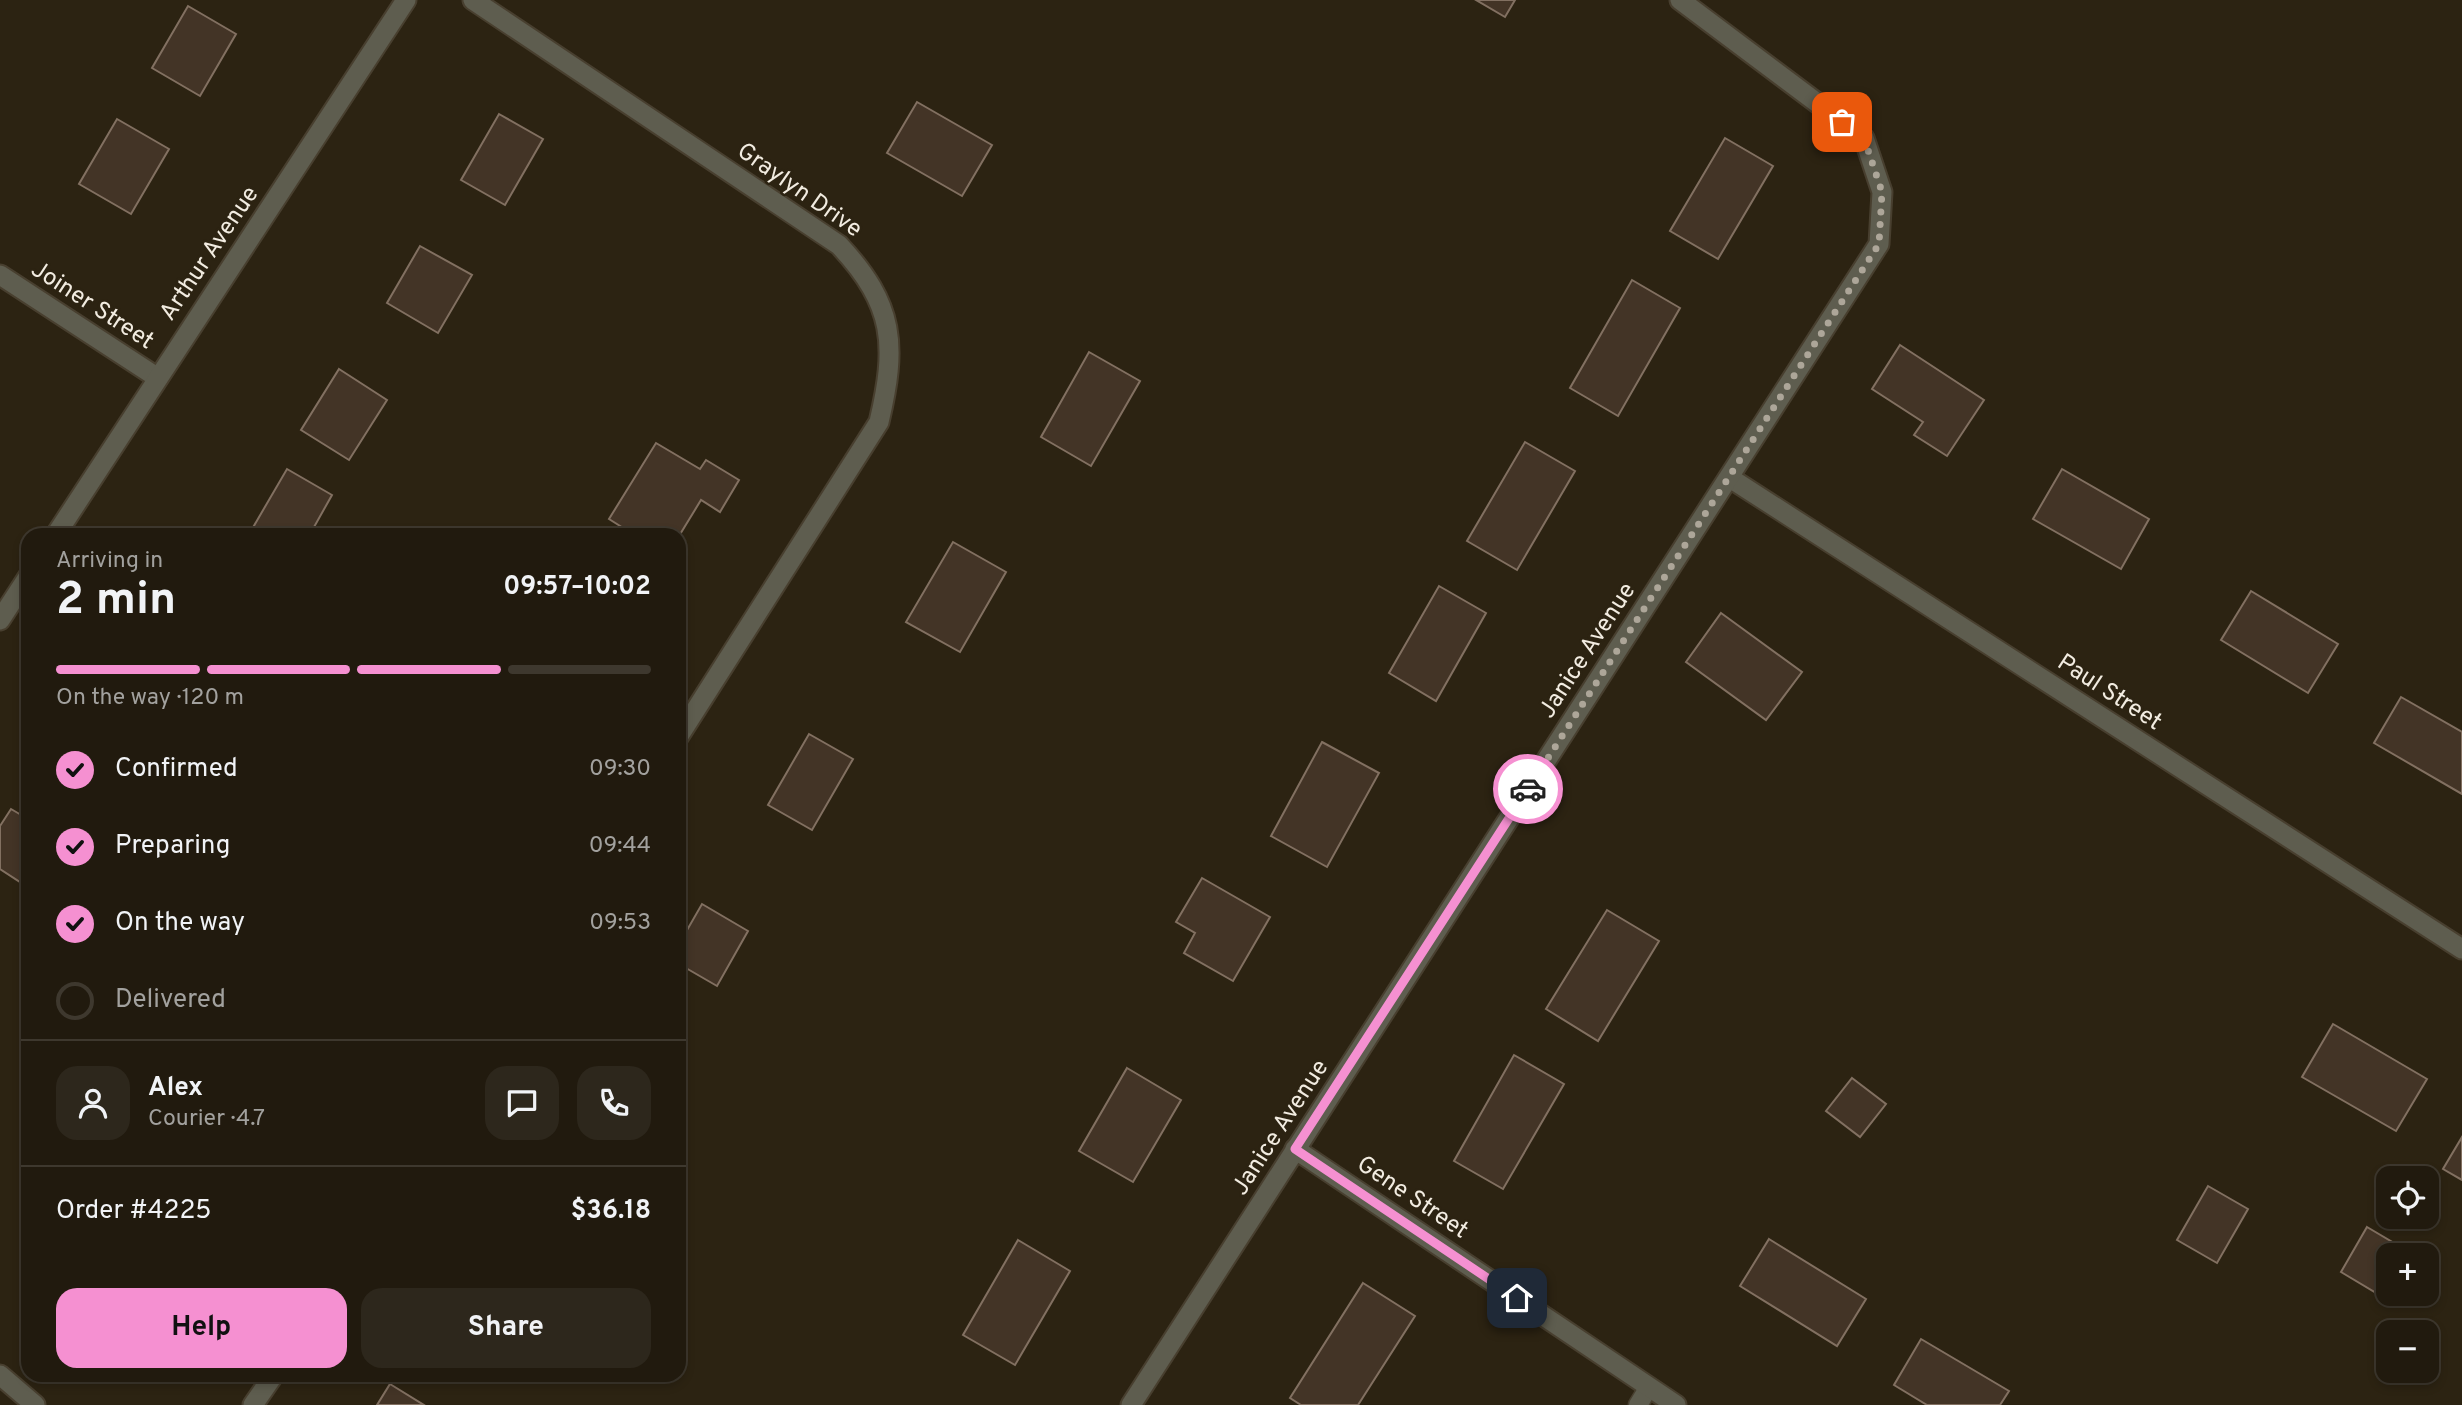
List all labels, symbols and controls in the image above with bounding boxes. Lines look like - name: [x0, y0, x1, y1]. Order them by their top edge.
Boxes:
- pin: [1812, 92, 1872, 152]
- icon: bag: [1823, 103, 1861, 141]
- street label: Graylyn Drive: [731, 137, 867, 245]
- street label: Arthur Avenue: [154, 181, 266, 327]
- street label: Joiner Street: [25, 255, 159, 357]
- text: Arriving in: [56, 547, 163, 576]
- text: 09:57–10:02: [503, 571, 651, 604]
- text: 2 min: [56, 572, 176, 631]
- street label: Janice Avenue: [1533, 578, 1643, 724]
- street label: Paul Street: [2051, 648, 2167, 738]
- text: On the way · 120 m: [56, 684, 244, 713]
- icon: check: [56, 751, 94, 789]
- text: Confirmed: [115, 753, 238, 786]
- courier: [1493, 754, 1563, 824]
- text: 09:30: [589, 755, 651, 784]
- icon: car: [1509, 770, 1547, 808]
- icon: check: [56, 828, 94, 866]
- text: Preparing: [115, 830, 230, 863]
- text: 09:44: [589, 832, 651, 861]
- icon: check: [56, 905, 94, 943]
- text: On the way: [115, 907, 245, 940]
- text: 09:53: [589, 909, 651, 938]
- text: Delivered: [115, 984, 226, 1017]
- street label: Janice Avenue: [1226, 1055, 1336, 1201]
- button: person: [56, 1066, 130, 1140]
- button: chat: [485, 1066, 559, 1140]
- button: phone: [577, 1066, 651, 1140]
- text: Alex: [148, 1072, 203, 1105]
- text: Courier · 4.7: [148, 1105, 265, 1134]
- street label: Gene Street: [1350, 1150, 1474, 1246]
- map controls: [2376, 1166, 2439, 1383]
- button: locate: [2376, 1166, 2439, 1229]
- text: Order #4225: [56, 1195, 212, 1228]
- text: $36.18: [571, 1195, 651, 1228]
- button: +: [2376, 1243, 2439, 1306]
- pin: [1487, 1268, 1547, 1328]
- icon: home: [1498, 1279, 1536, 1317]
- button: Help: [56, 1288, 347, 1368]
- button: Share: [361, 1288, 651, 1368]
- button: −: [2376, 1320, 2439, 1383]

